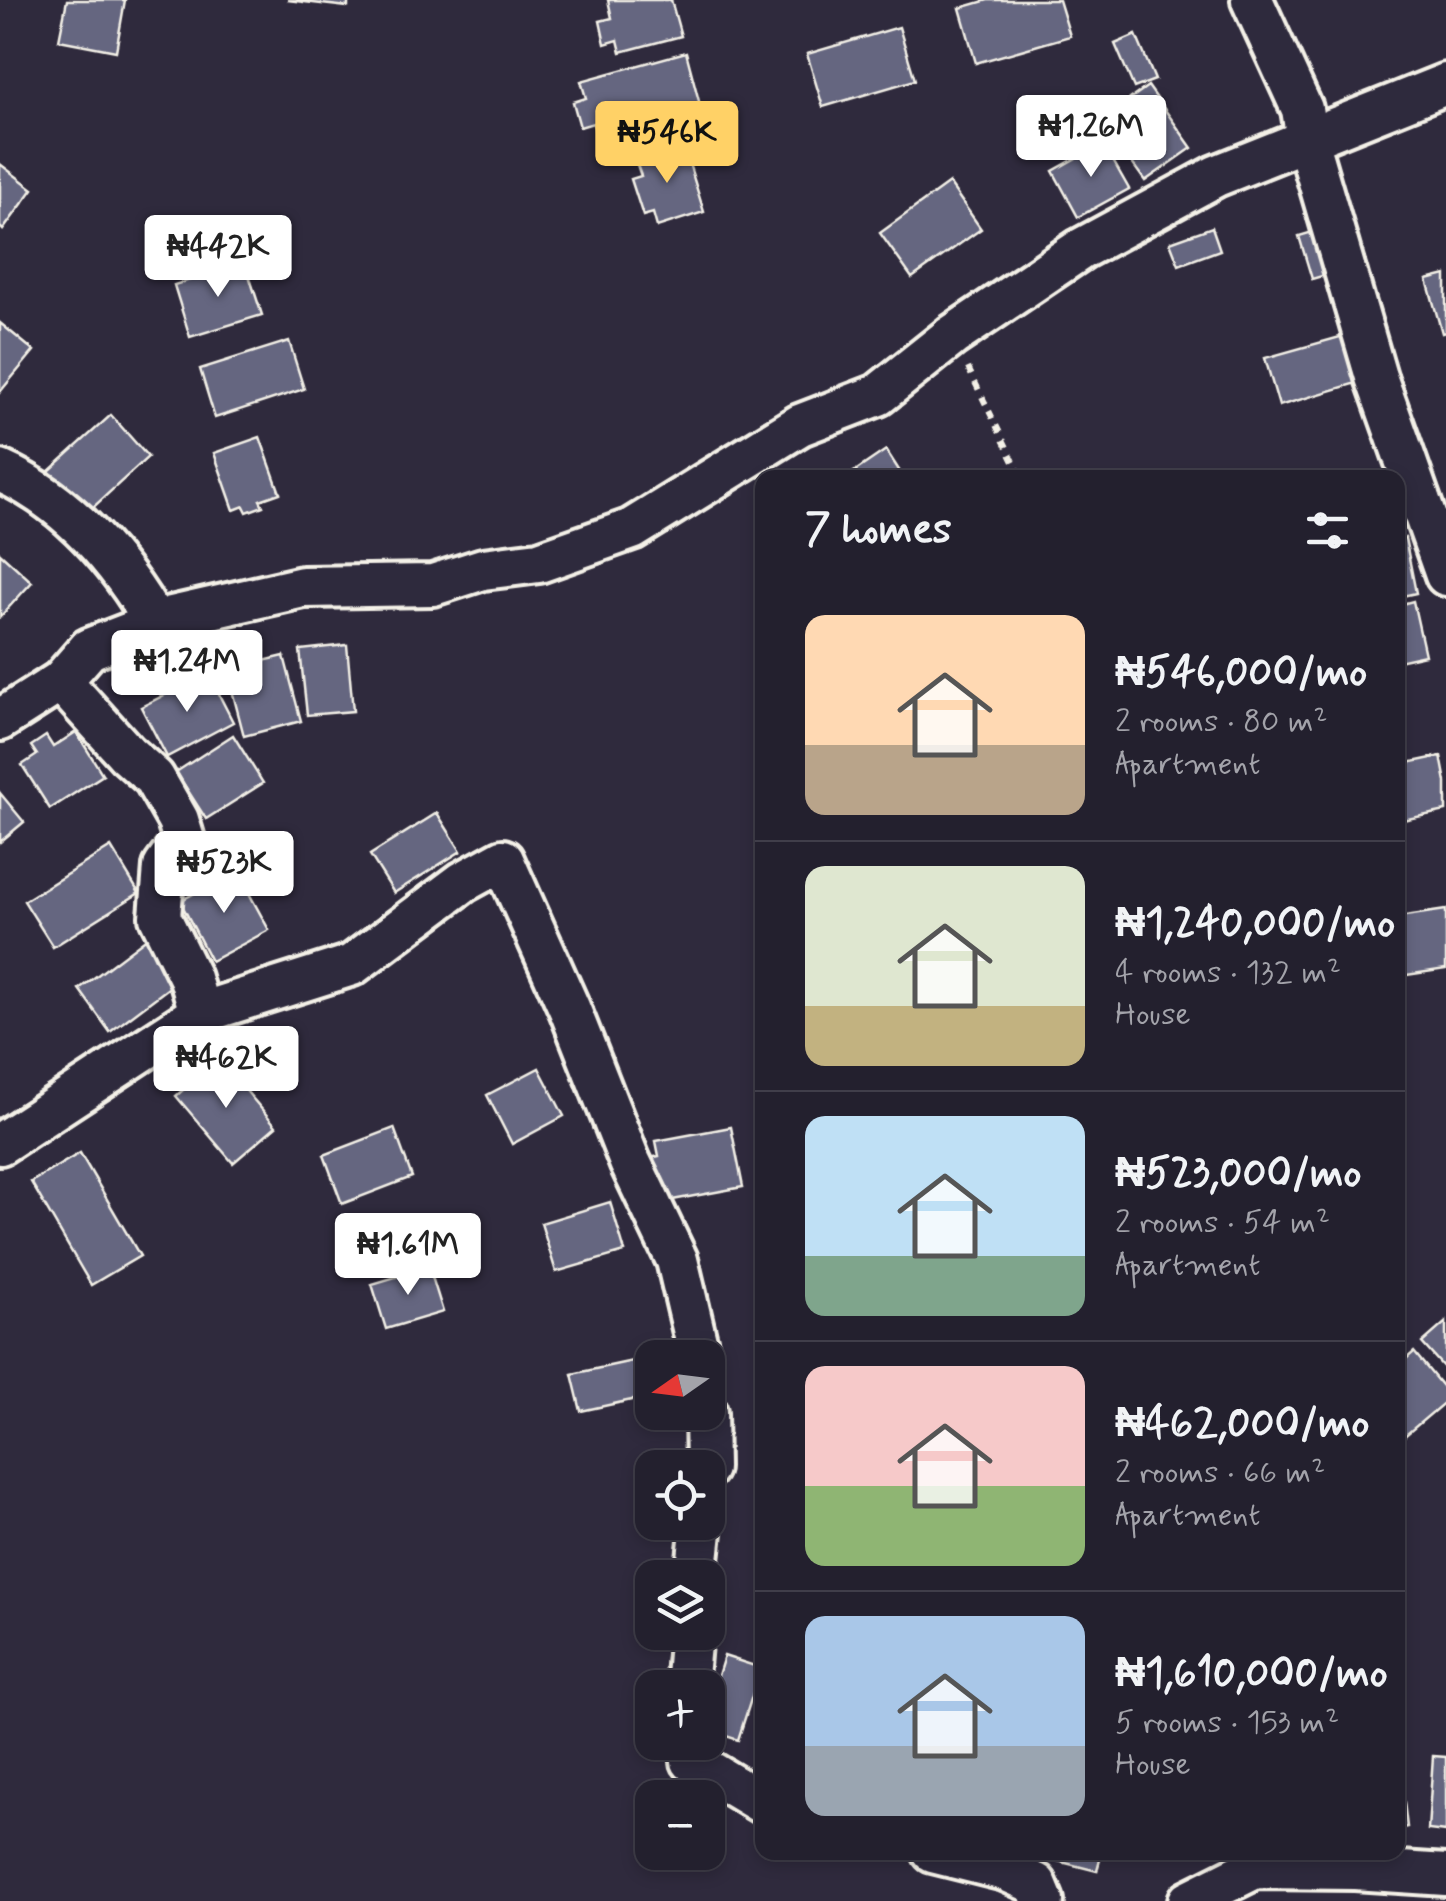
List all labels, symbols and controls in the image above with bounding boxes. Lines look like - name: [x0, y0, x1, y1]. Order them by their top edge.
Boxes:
- pin: ₦1.26M: [1010, 95, 1172, 180]
- pin: ₦546K: [597, 101, 737, 186]
- text: ₦1.26M: [1038, 106, 1144, 148]
- text: ₦546K: [617, 112, 717, 154]
- pin: ₦442K: [148, 215, 288, 300]
- text: ₦442K: [167, 226, 269, 268]
- text: 7 homes: [805, 503, 952, 558]
- icon: filters: [1300, 503, 1355, 558]
- pin: ₦1.24M: [106, 630, 268, 715]
- text: ₦1.24M: [133, 641, 241, 683]
- text: ₦546,000/mo: [1115, 646, 1367, 701]
- icon: home: [885, 655, 1005, 775]
- text: 2 rooms · 80 m²: [1115, 701, 1328, 743]
- text: Apartment: [1115, 743, 1260, 785]
- pin: ₦523K: [154, 831, 294, 916]
- text: ₦523K: [177, 842, 271, 884]
- text: ₦1,240,000/mo: [1115, 897, 1395, 952]
- icon: home: [885, 906, 1005, 1026]
- text: 4 rooms · 132 m²: [1115, 952, 1341, 994]
- text: House: [1115, 994, 1191, 1036]
- pin: ₦462K: [156, 1026, 296, 1111]
- text: ₦462K: [175, 1037, 277, 1079]
- text: ₦523,000/mo: [1115, 1147, 1361, 1202]
- icon: home: [885, 1156, 1005, 1276]
- text: 2 rooms · 54 m²: [1115, 1202, 1330, 1244]
- pin: ₦1.61M: [327, 1213, 489, 1298]
- text: ₦1.61M: [357, 1224, 459, 1266]
- text: Apartment: [1115, 1244, 1260, 1286]
- north arrow: [635, 1340, 725, 1430]
- map controls: [635, 1340, 725, 1870]
- text: ₦462,000/mo: [1115, 1397, 1370, 1452]
- icon: home: [885, 1406, 1005, 1526]
- button: locate: [635, 1450, 725, 1540]
- text: 2 rooms · 66 m²: [1115, 1452, 1325, 1494]
- text: Apartment: [1115, 1494, 1260, 1536]
- button: layers: [635, 1560, 725, 1650]
- text: ₦1,610,000/mo: [1115, 1647, 1388, 1702]
- icon: home: [885, 1656, 1005, 1776]
- button: +: [635, 1670, 725, 1760]
- text: 5 rooms · 153 m²: [1115, 1702, 1339, 1744]
- text: House: [1115, 1744, 1191, 1786]
- button: −: [635, 1780, 725, 1870]

